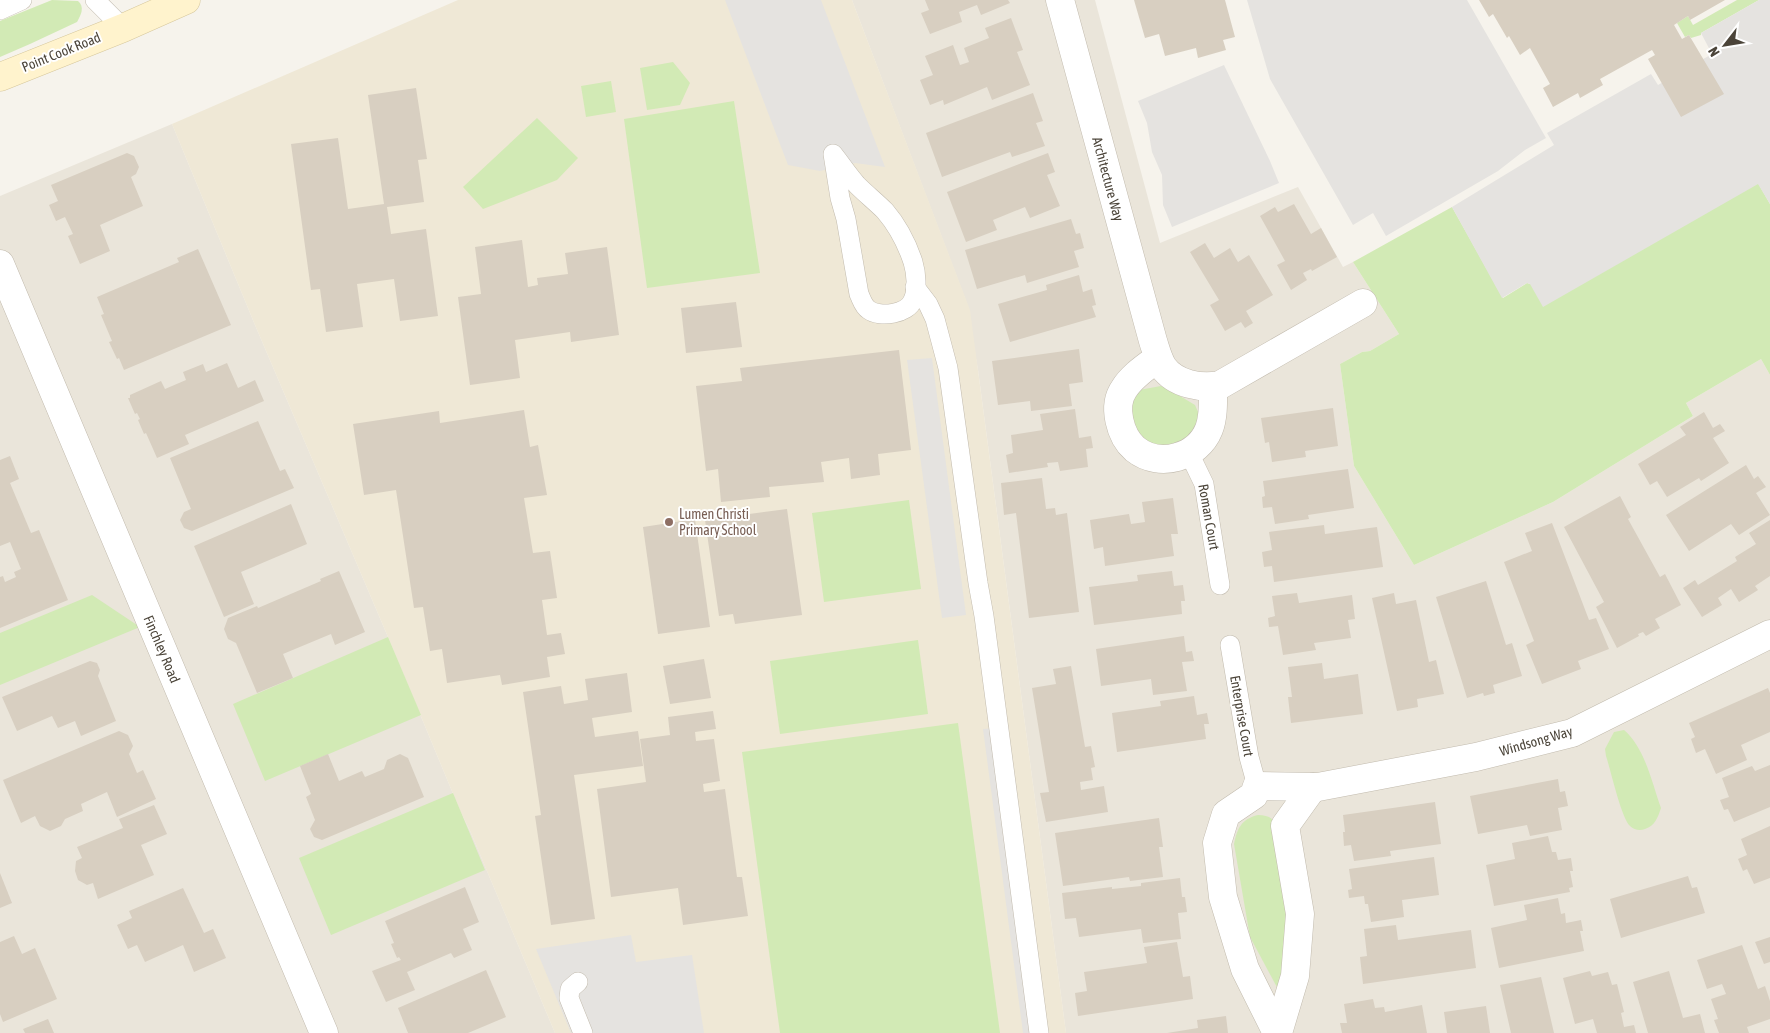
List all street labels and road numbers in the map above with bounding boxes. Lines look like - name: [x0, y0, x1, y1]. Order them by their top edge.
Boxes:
- street label: Point Cook Road: [19, 29, 103, 75]
- street label: Architecture Way: [1089, 135, 1127, 223]
- street label: Roman Court: [1195, 483, 1223, 551]
- street label: Finchley Road: [141, 613, 183, 685]
- street label: Enterprise Court: [1227, 674, 1257, 758]
- street label: Windsong Way: [1498, 723, 1574, 759]

